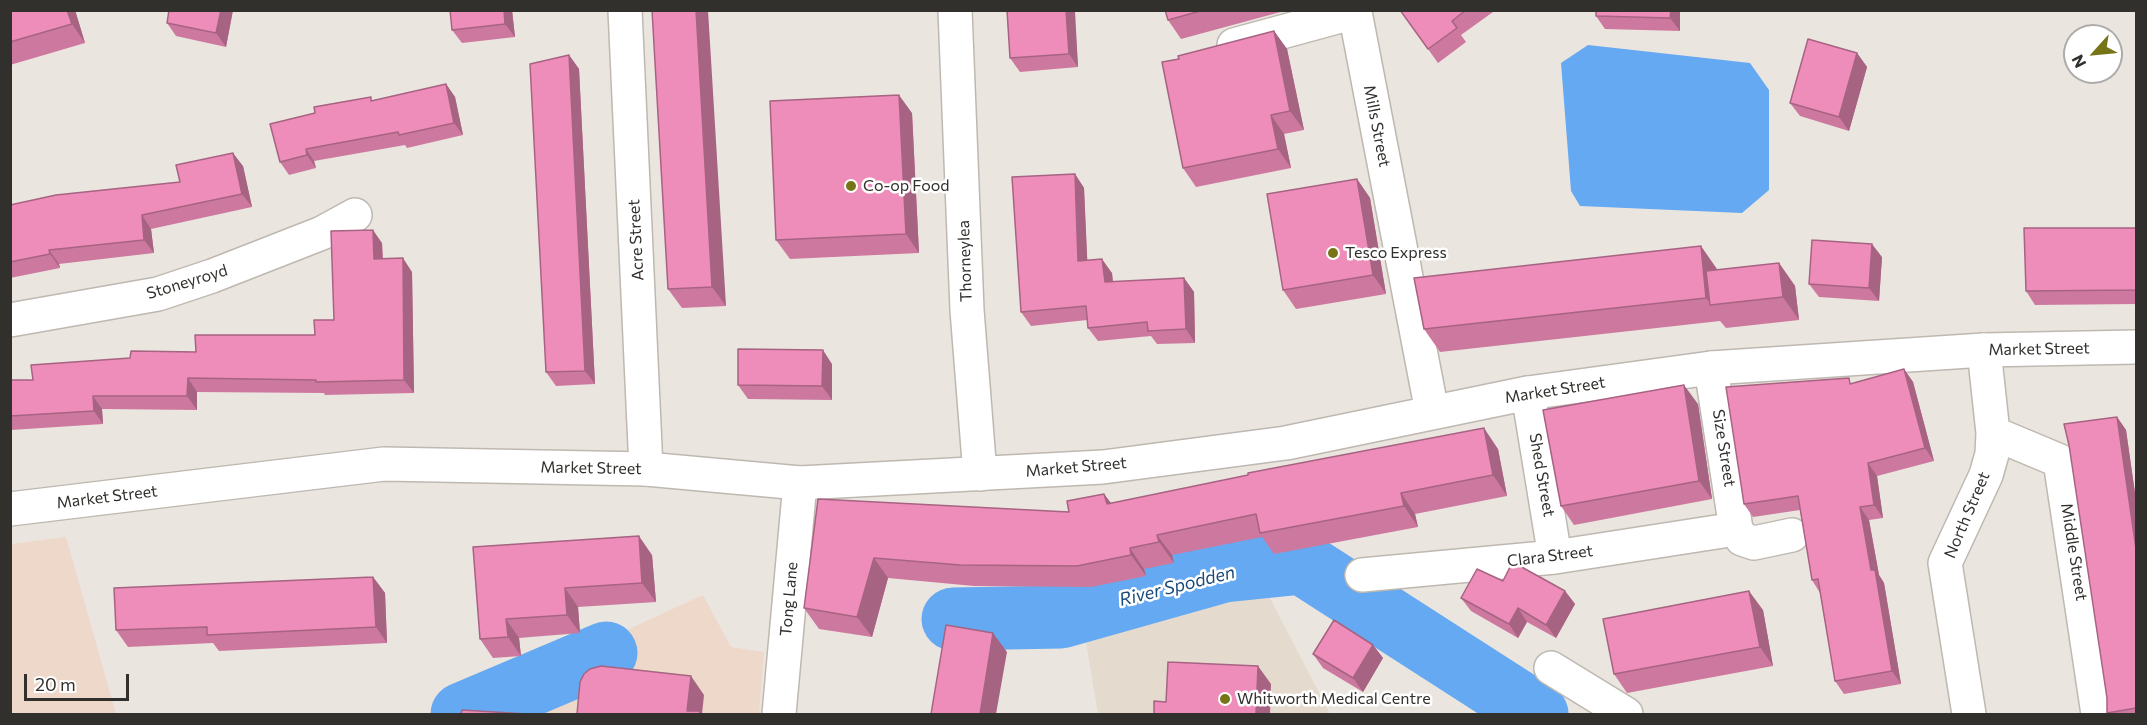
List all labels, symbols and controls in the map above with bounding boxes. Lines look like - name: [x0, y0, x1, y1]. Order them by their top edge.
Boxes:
- north arrow: [2063, 24, 2123, 84]
- text: N: [2067, 52, 2089, 71]
- street label: Mills Street: [1360, 83, 1394, 169]
- place label: Co-op Food: [863, 176, 950, 196]
- marker: Co-op Food: [844, 179, 858, 193]
- street label: Acre Street: [624, 199, 648, 281]
- street label: Thorneylea: [954, 220, 976, 302]
- place label: Tesco Express: [1345, 243, 1447, 263]
- marker: Tesco Express: [1326, 246, 1340, 260]
- street label: Stoneyroyd: [144, 261, 230, 303]
- street label: Market Street: [1988, 339, 2090, 359]
- street label: Market Street: [1503, 373, 1607, 407]
- street label: Size Street: [1708, 408, 1740, 488]
- street label: Shed Street: [1525, 432, 1559, 518]
- street label: Market Street: [1025, 453, 1127, 481]
- street label: Market Street: [540, 458, 642, 478]
- street label: North Street: [1940, 469, 1994, 561]
- street label: Market Street: [56, 481, 158, 513]
- street label: Middle Street: [2057, 502, 2091, 602]
- street label: Clara Street: [1506, 541, 1594, 571]
- street label: Tong Lane: [776, 561, 802, 637]
- water label: River Spodden: [1117, 561, 1237, 611]
- scale bar: [27, 662, 132, 700]
- text: 20 m: [35, 673, 76, 695]
- place label: Whitworth Medical Centre: [1237, 689, 1431, 709]
- marker: Whitworth Medical Centre: [1218, 692, 1232, 706]

